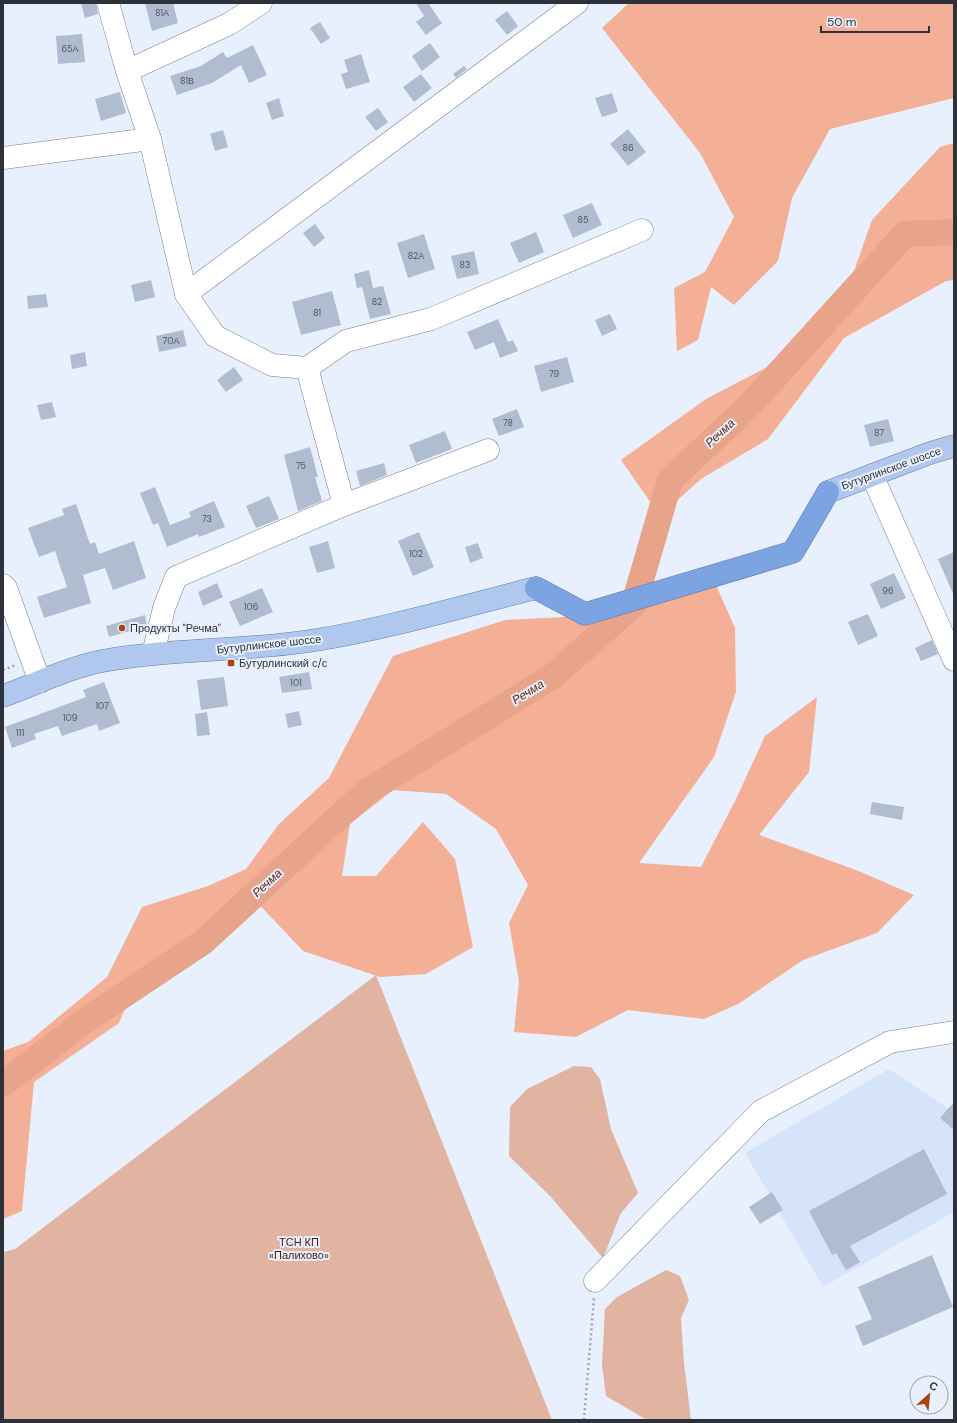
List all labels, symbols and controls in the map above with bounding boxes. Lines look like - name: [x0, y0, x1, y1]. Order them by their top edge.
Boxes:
- house number: 81А: [155, 7, 169, 19]
- scale bar: [821, 8, 929, 34]
- text: 50 m: [827, 14, 856, 30]
- house number: 65А: [62, 43, 78, 55]
- house number: 81В: [180, 75, 194, 87]
- house number: 86: [622, 142, 634, 154]
- house number: 85: [578, 214, 588, 226]
- house number: 82А: [408, 250, 424, 262]
- house number: 83: [460, 259, 470, 271]
- house number: 82: [372, 296, 382, 308]
- house number: 81: [313, 307, 321, 319]
- house number: 70А: [163, 335, 179, 347]
- house number: 79: [549, 368, 559, 380]
- water label: Речма: [702, 415, 738, 451]
- house number: 78: [503, 417, 513, 429]
- house number: 87: [874, 427, 884, 439]
- street label: Бутурлинское шоссе: [839, 443, 943, 493]
- house number: 75: [296, 460, 306, 472]
- house number: 73: [202, 513, 212, 525]
- house number: 102: [409, 548, 423, 560]
- house number: 96: [882, 585, 894, 597]
- house number: 106: [244, 601, 259, 613]
- place label: Продукты "Речма": [130, 621, 221, 635]
- marker: Продукты "Речма": [117, 623, 127, 633]
- street label: Бутурлинское шоссе: [216, 632, 322, 656]
- place label: Бутурлинский с/с: [239, 656, 328, 670]
- marker: Бутурлинский с/с: [226, 658, 236, 668]
- water label: Речма: [509, 676, 547, 708]
- house number: 101: [290, 677, 302, 689]
- house number: 107: [95, 700, 109, 712]
- house number: 109: [63, 712, 78, 724]
- house number: 111: [16, 727, 24, 739]
- water label: Речма: [249, 865, 285, 901]
- park label: ТСН КП «Палихово»: [269, 1235, 329, 1262]
- north arrow: [909, 1375, 949, 1415]
- text: С: [927, 1378, 940, 1394]

